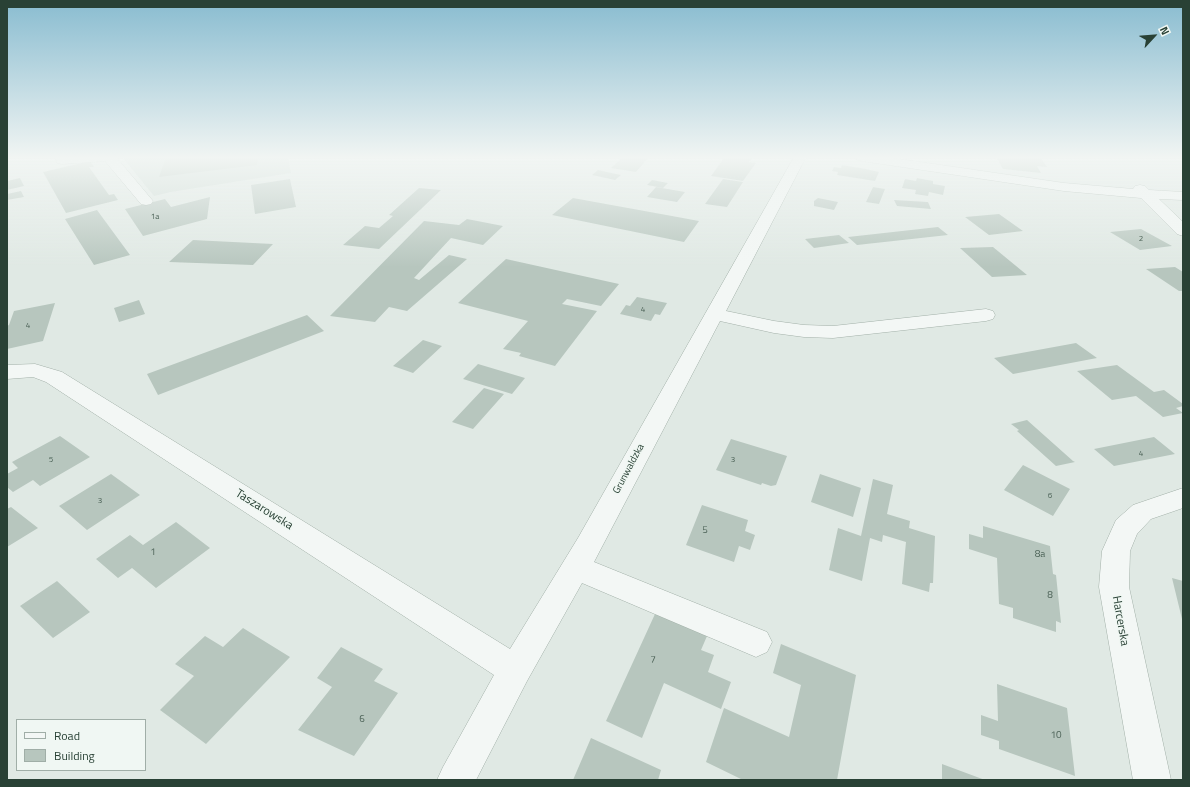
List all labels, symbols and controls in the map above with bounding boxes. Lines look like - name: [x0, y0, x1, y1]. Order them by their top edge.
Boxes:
- north arrow: [1134, 16, 1174, 56]
- text: N: [1156, 24, 1174, 38]
- house number: 1a: [151, 212, 159, 222]
- house number: 2: [1139, 234, 1143, 244]
- house number: 4: [641, 305, 645, 315]
- house number: 4: [26, 321, 30, 331]
- street label: Grunwaldzka: [611, 442, 647, 496]
- house number: 4: [1139, 449, 1143, 459]
- house number: 5: [49, 455, 53, 465]
- house number: 3: [731, 455, 735, 465]
- street label: Taszarowska: [233, 487, 295, 533]
- house number: 6: [1048, 491, 1052, 501]
- house number: 3: [98, 496, 102, 506]
- house number: 5: [702, 525, 708, 537]
- house number: 1: [150, 547, 156, 559]
- house number: 8a: [1035, 549, 1045, 561]
- house number: 8: [1047, 590, 1053, 602]
- street label: Harcerska: [1108, 595, 1132, 647]
- house number: 7: [650, 655, 656, 667]
- house number: 6: [359, 714, 365, 726]
- legend: [16, 719, 146, 771]
- text: Road: [54, 726, 80, 745]
- house number: 10: [1050, 730, 1062, 742]
- text: Building: [54, 746, 95, 765]

